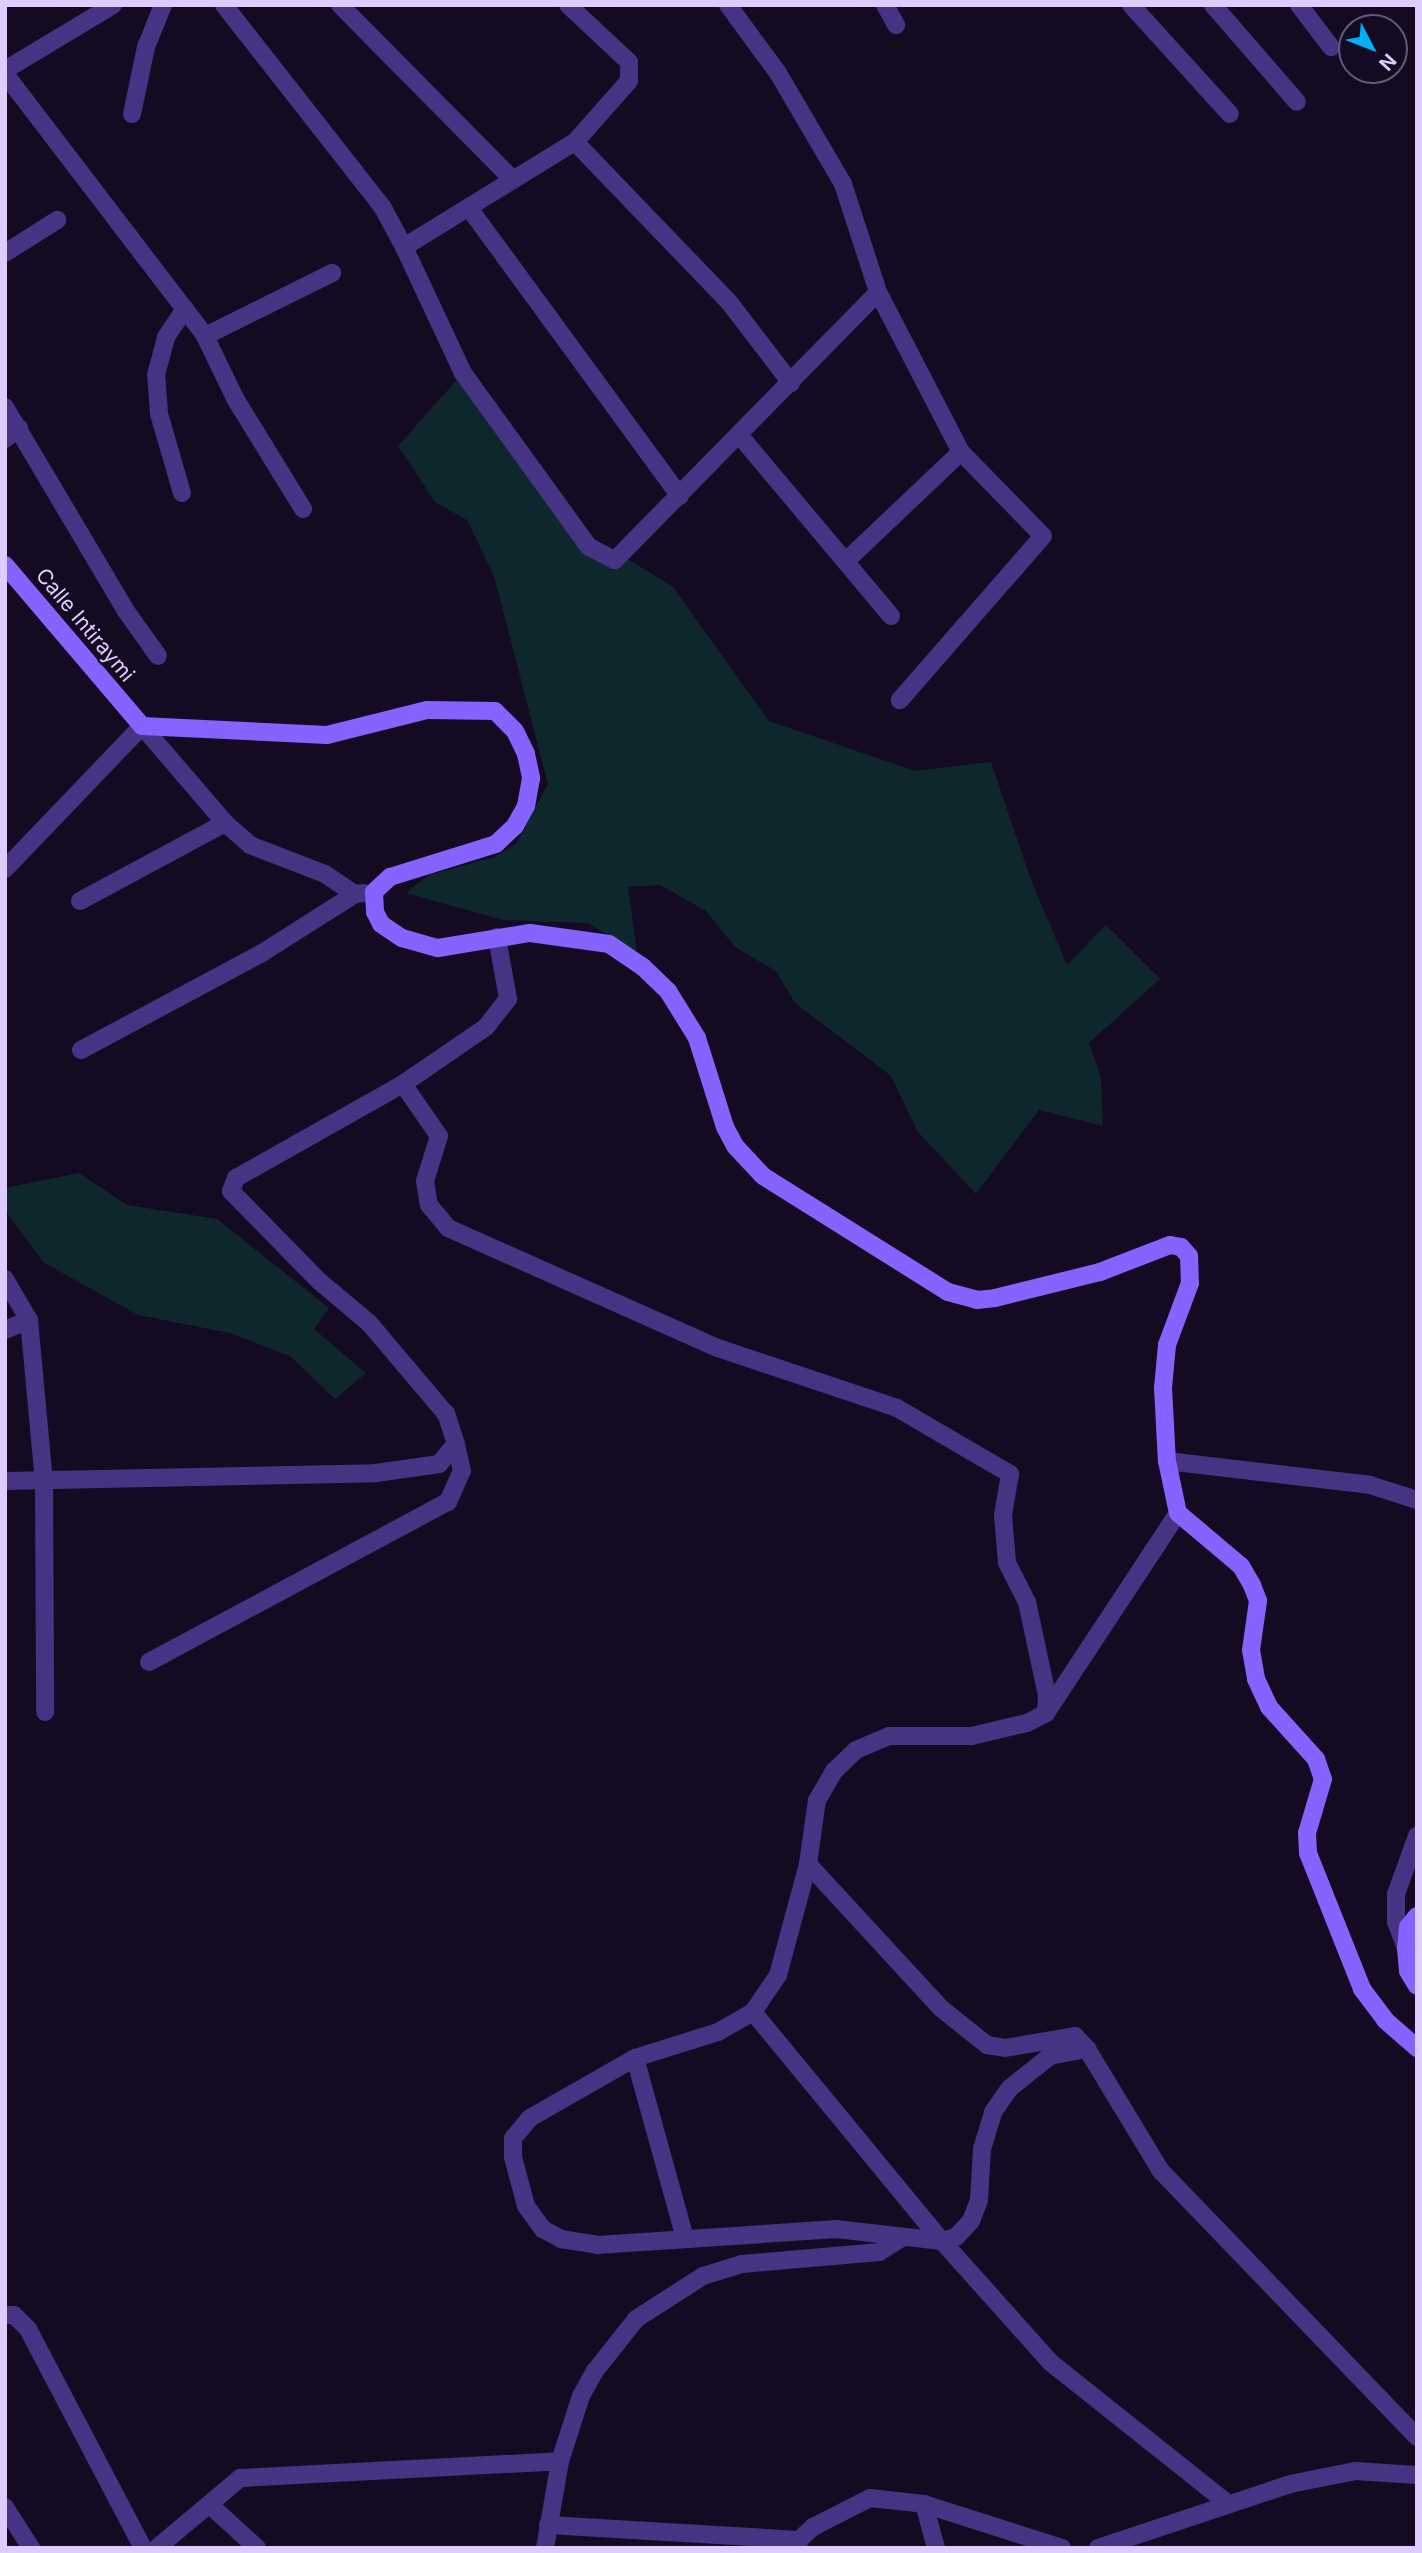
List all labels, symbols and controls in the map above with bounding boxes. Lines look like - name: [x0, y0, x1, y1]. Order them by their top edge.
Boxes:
- north arrow: [1338, 14, 1408, 84]
- text: N: [1374, 49, 1401, 75]
- street label: Calle Intiraymi: [30, 563, 140, 687]

